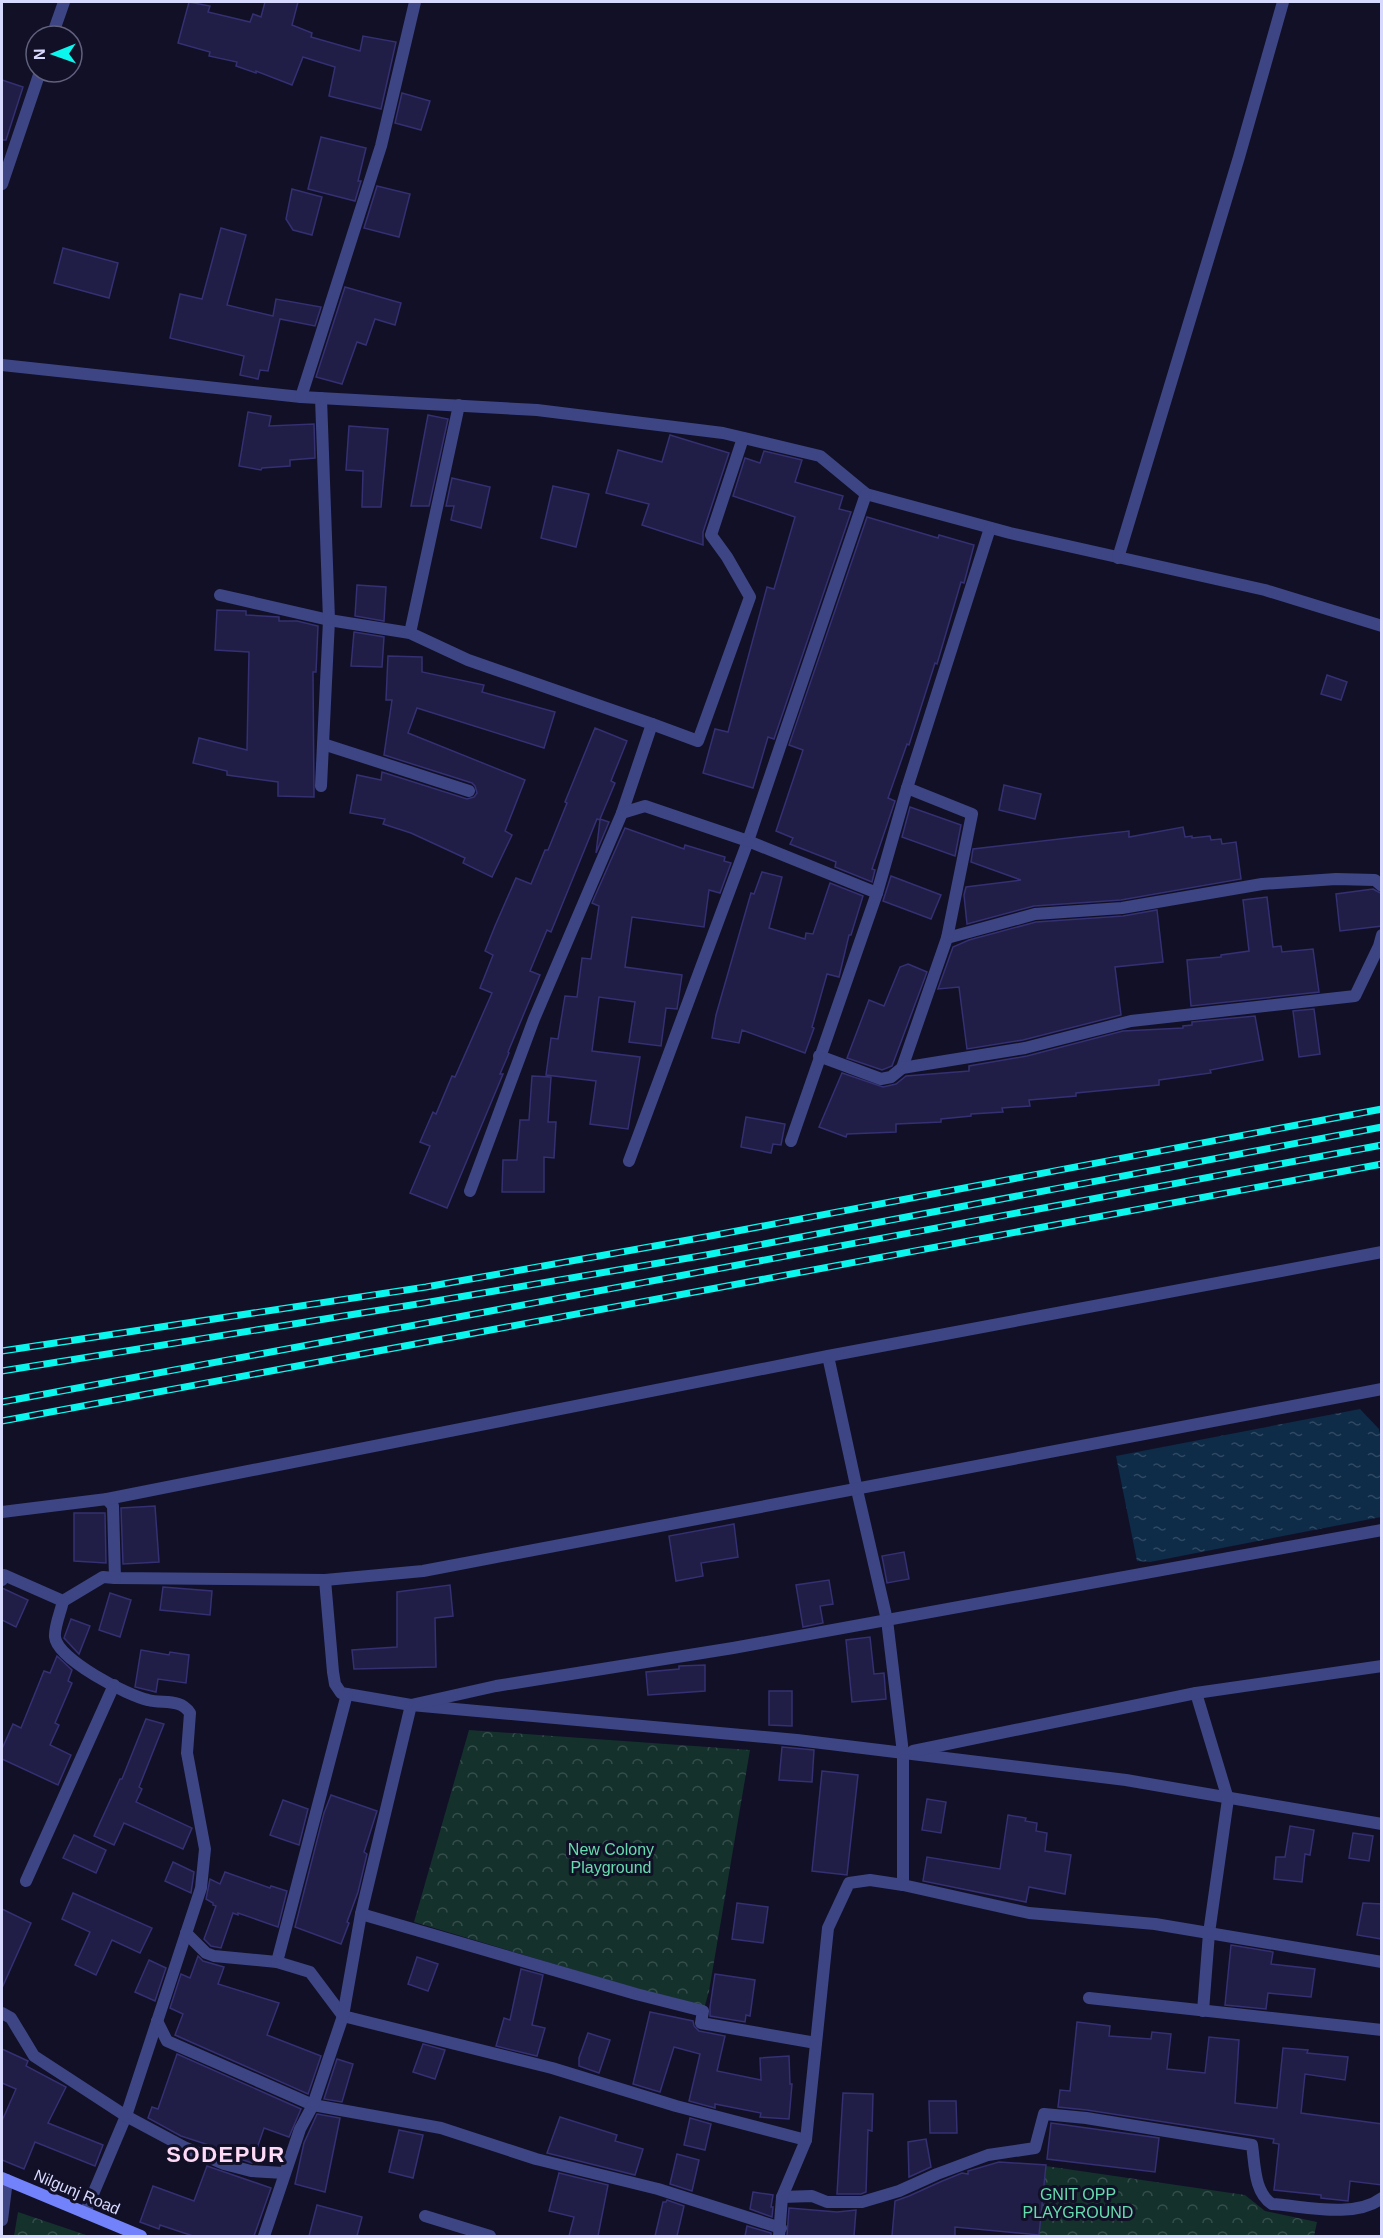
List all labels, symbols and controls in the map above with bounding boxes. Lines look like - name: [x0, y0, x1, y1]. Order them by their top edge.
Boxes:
- north arrow: [24, 24, 84, 84]
- text: N: [31, 48, 48, 60]
- park label: New Colony Playground: [568, 1841, 654, 1876]
- district label: SODEPUR: [166, 2142, 286, 2167]
- street label: Nilgunj Road: [32, 2166, 122, 2218]
- park label: GNIT OPP PLAYGROUND: [1023, 2186, 1133, 2221]

